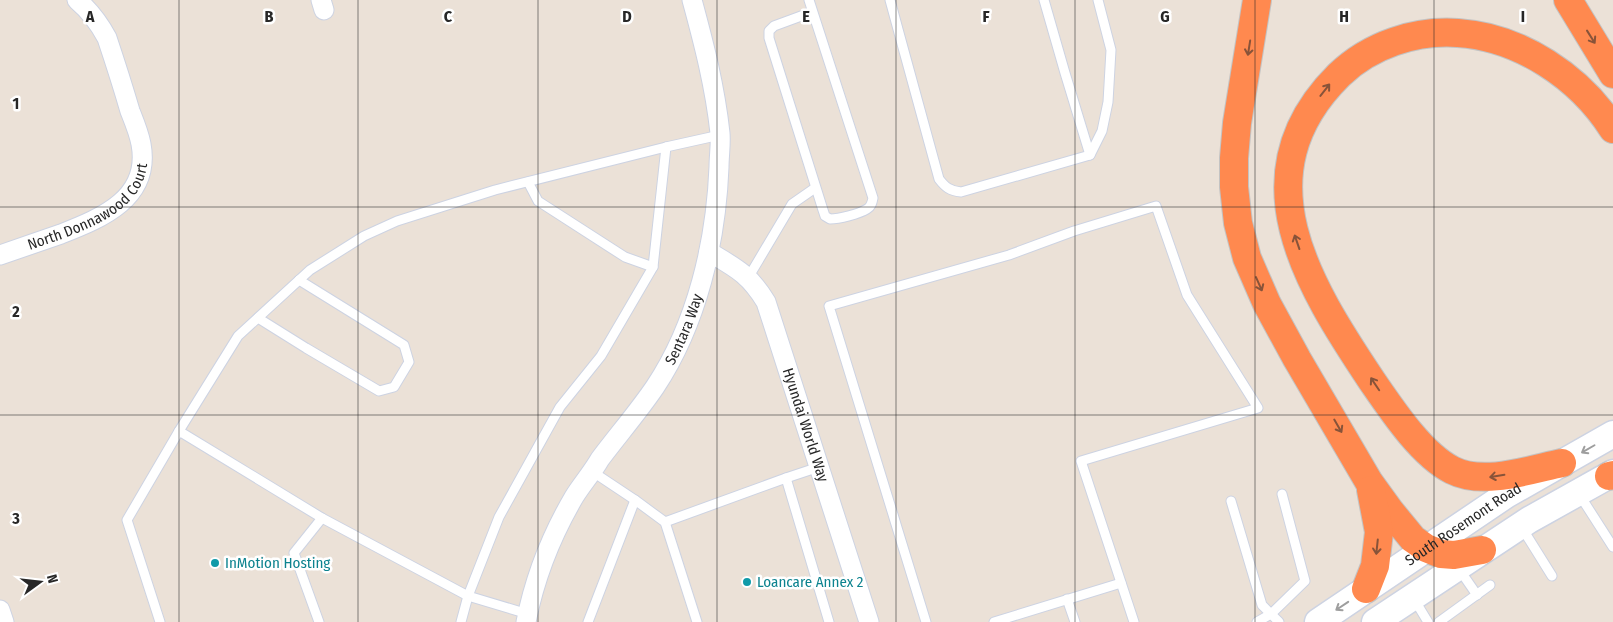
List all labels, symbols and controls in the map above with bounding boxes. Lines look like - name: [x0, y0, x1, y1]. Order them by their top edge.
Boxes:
- text: A: [85, 7, 95, 26]
- text: B: [265, 7, 274, 26]
- text: C: [444, 7, 453, 26]
- text: D: [622, 7, 632, 26]
- text: E: [802, 7, 810, 26]
- text: F: [982, 7, 990, 26]
- text: G: [1160, 7, 1170, 26]
- text: H: [1339, 7, 1349, 26]
- text: I: [1521, 7, 1525, 26]
- one-way arrow: [1586, 30, 1596, 44]
- one-way arrow: [1244, 40, 1254, 56]
- one-way arrow: [1320, 84, 1331, 97]
- text: 1: [13, 94, 19, 113]
- street label: North Donnawood Court: [25, 162, 151, 254]
- one-way arrow: [1292, 235, 1301, 251]
- one-way arrow: [1254, 276, 1264, 291]
- street label: Sentara Way: [661, 291, 707, 368]
- text: 2: [11, 302, 20, 321]
- street label: Hyundai World Way: [779, 366, 832, 484]
- one-way arrow: [1370, 378, 1380, 392]
- one-way arrow: [1333, 419, 1343, 433]
- one-way arrow: [1581, 444, 1595, 454]
- one-way arrow: [1489, 471, 1505, 481]
- street label: South Rosemont Road: [1402, 479, 1525, 570]
- text: 3: [11, 509, 20, 528]
- one-way arrow: [1372, 538, 1382, 554]
- place label: InMotion Hosting: [225, 554, 330, 572]
- north arrow: [15, 557, 65, 607]
- marker: InMotion Hosting: [209, 557, 221, 569]
- text: N: [43, 573, 61, 585]
- place label: Loancare Annex 2: [757, 573, 864, 591]
- marker: Loancare Annex 2: [741, 576, 753, 588]
- one-way arrow: [1335, 601, 1349, 611]

